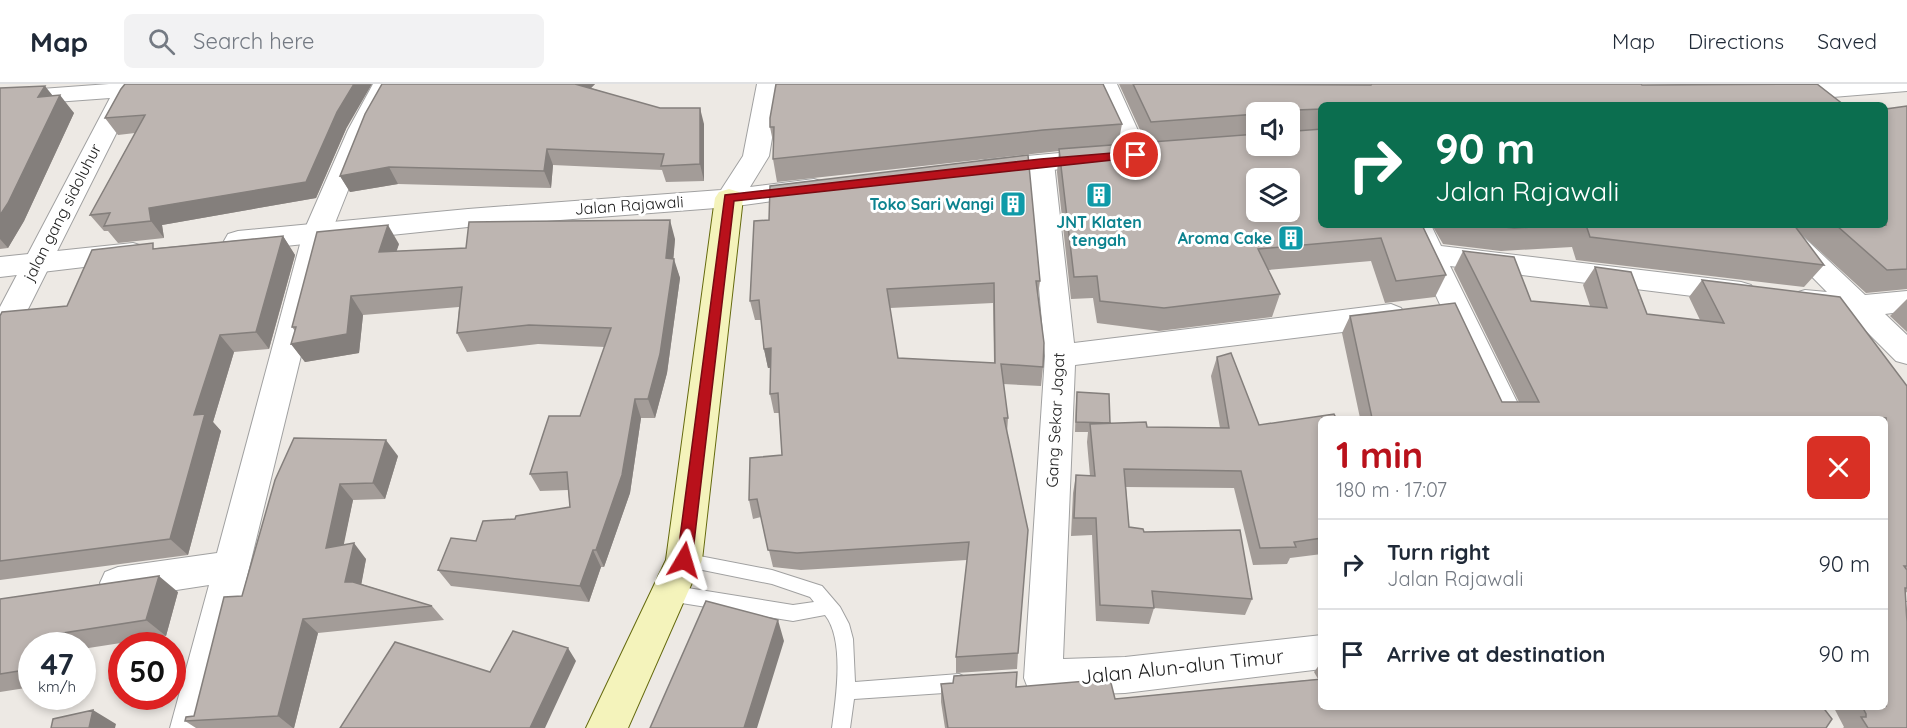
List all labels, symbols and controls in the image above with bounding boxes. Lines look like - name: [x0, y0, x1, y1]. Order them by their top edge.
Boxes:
- search box: [124, 14, 544, 68]
- text: Map: [30, 24, 88, 59]
- icon: search: [145, 25, 178, 58]
- text: Search here: [193, 27, 315, 55]
- text: Map: [1612, 28, 1655, 54]
- text: Directions: [1688, 28, 1784, 54]
- text: Saved: [1817, 28, 1877, 54]
- map controls: [1246, 102, 1300, 222]
- button: sound: [1246, 102, 1300, 156]
- text: 90 m: [1435, 122, 1535, 175]
- icon: right: [1336, 126, 1414, 204]
- pin: [1110, 129, 1161, 180]
- icon: arrive: [1119, 138, 1152, 171]
- street label: jalan gang sidoluhur: [18, 140, 105, 285]
- button: layers: [1246, 168, 1300, 222]
- text: Jalan Rajawali: [1435, 174, 1619, 208]
- building icon: JNT Klaten tengah: [1084, 180, 1114, 210]
- building icon: Toko Sari Wangi: [998, 189, 1028, 219]
- street label: Jalan Rajawali: [574, 191, 684, 219]
- place label: Toko Sari Wangi: [869, 194, 994, 214]
- place label: JNT Klaten tengah: [1056, 212, 1142, 250]
- building icon: Aroma Cake: [1276, 223, 1306, 253]
- place label: Aroma Cake: [1178, 228, 1272, 248]
- street label: Gang Sekar Jagat: [1041, 352, 1069, 488]
- text: 1 min: [1336, 432, 1423, 477]
- button: close: [1807, 436, 1870, 499]
- text: 180 m · 17:07: [1336, 477, 1447, 502]
- position arrow: [652, 528, 716, 592]
- text: Turn right: [1387, 538, 1491, 566]
- icon: right: [1336, 548, 1369, 581]
- text: 90 m: [1819, 550, 1870, 578]
- text: Jalan Rajawali: [1387, 566, 1523, 591]
- speed limit sign: 50: [108, 632, 186, 710]
- icon: arrive: [1336, 638, 1369, 671]
- text: Arrive at destination: [1387, 640, 1605, 668]
- text: 90 m: [1819, 640, 1870, 668]
- street label: Jalan Alun-alun Timur: [1079, 643, 1285, 689]
- text: 47: [40, 645, 74, 683]
- text: km/h: [38, 677, 76, 696]

